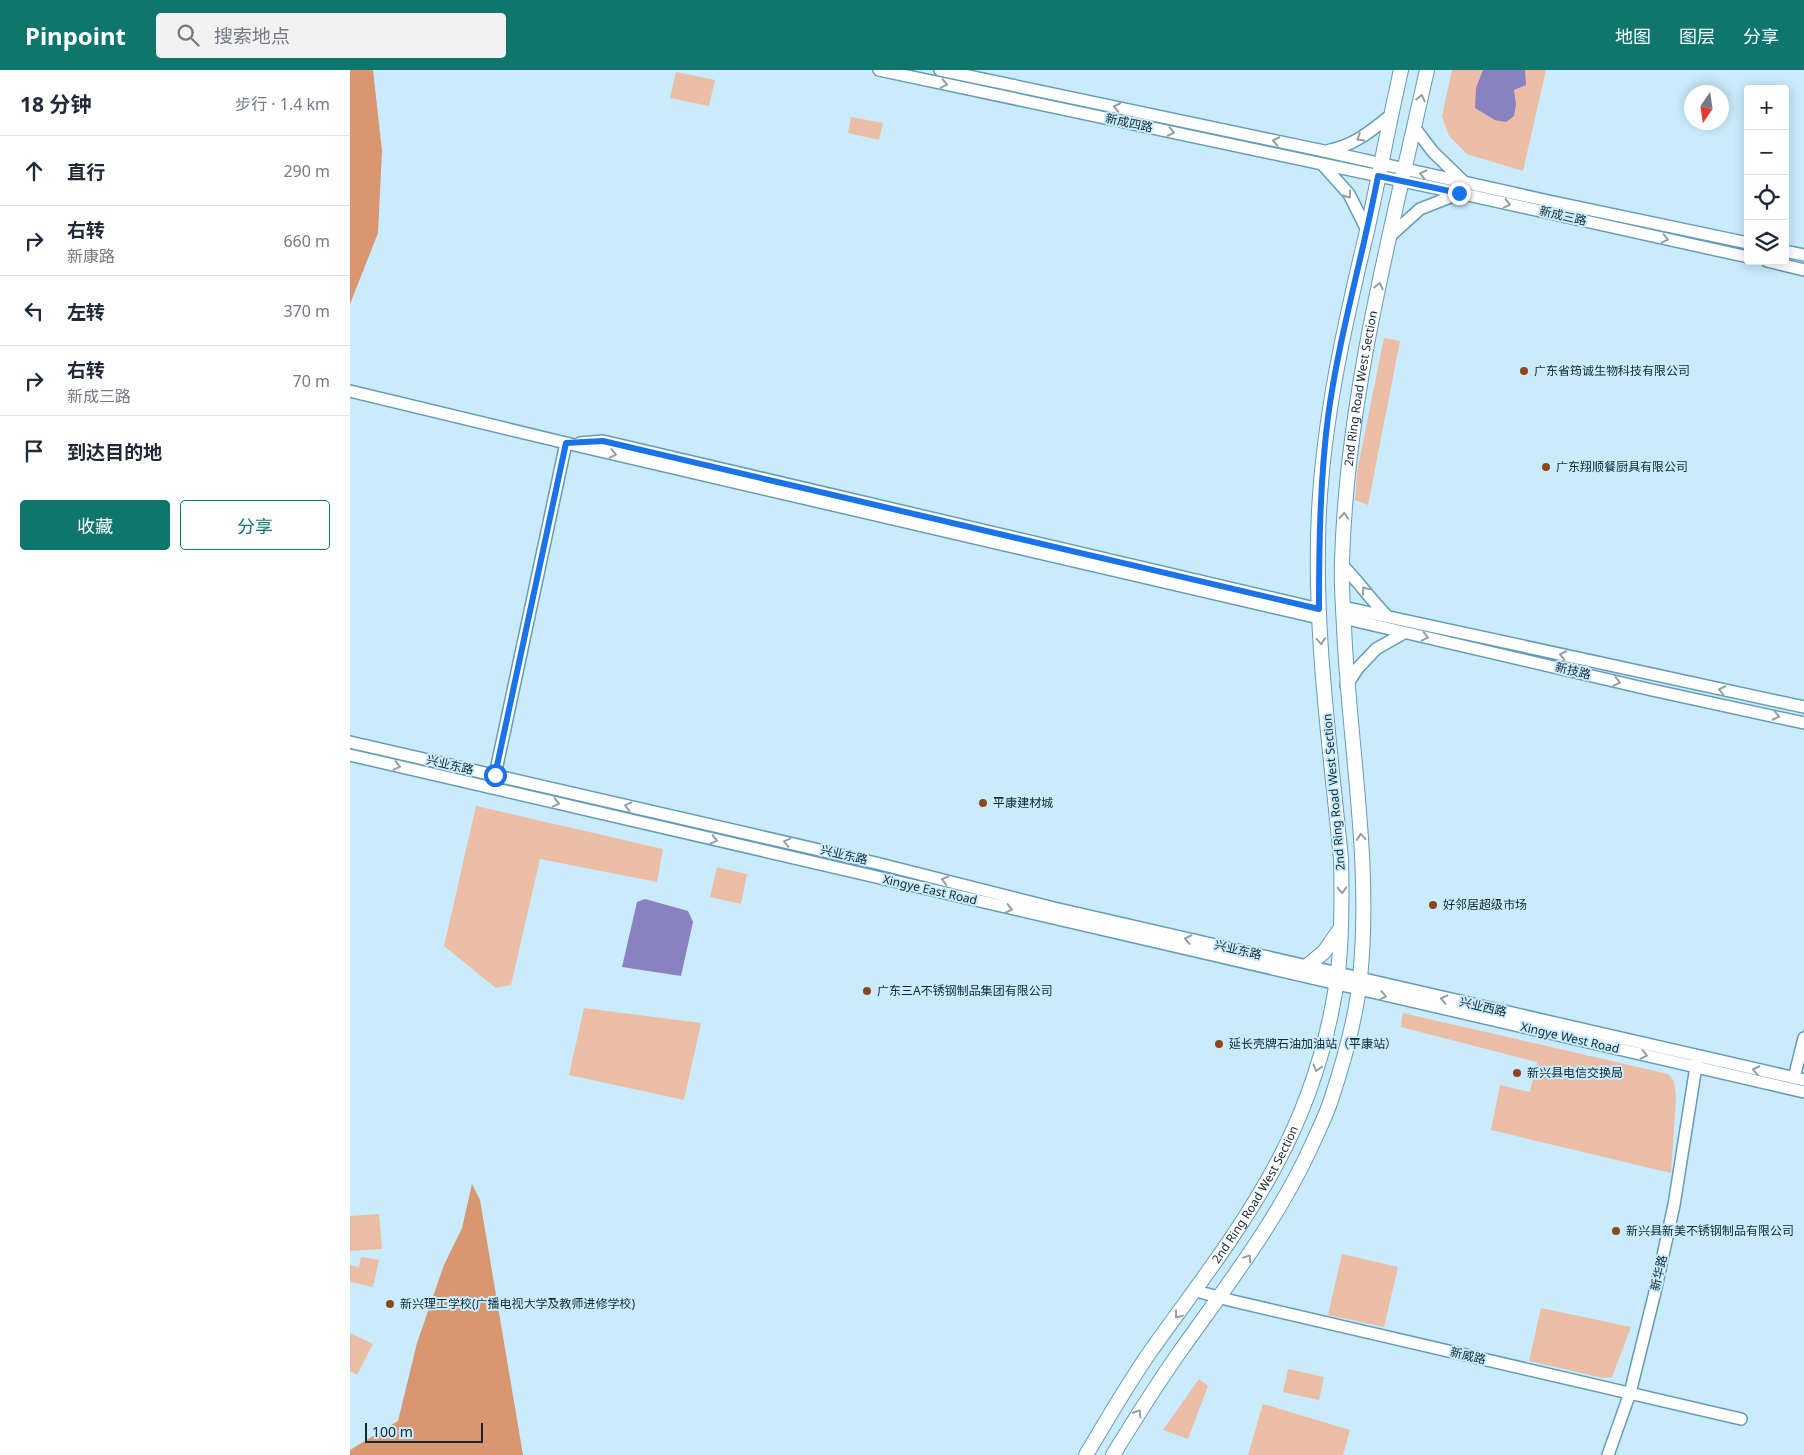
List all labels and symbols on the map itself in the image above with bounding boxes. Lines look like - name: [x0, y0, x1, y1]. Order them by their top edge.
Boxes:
- one-way arrow: [939, 78, 948, 89]
- north arrow: [1684, 85, 1729, 130]
- one-way arrow: [1415, 94, 1426, 103]
- one-way arrow: [1113, 103, 1121, 113]
- street label: 新成四路: [1104, 109, 1154, 136]
- one-way arrow: [1167, 126, 1176, 137]
- one-way arrow: [1356, 132, 1365, 142]
- one-way arrow: [1272, 136, 1280, 147]
- one-way arrow: [1418, 169, 1427, 180]
- route end: [1448, 182, 1471, 205]
- one-way arrow: [1342, 189, 1351, 199]
- one-way arrow: [1502, 198, 1511, 208]
- street label: 新成三路: [1538, 202, 1588, 229]
- one-way arrow: [1661, 233, 1670, 244]
- one-way arrow: [1373, 282, 1384, 291]
- street label: 2nd Ring Road West Section: [1340, 309, 1381, 467]
- place label: 广东省筠诚生物科技有限公司: [1534, 362, 1690, 379]
- marker: 广东省筠诚生物科技有限公司: [1518, 365, 1530, 377]
- one-way arrow: [609, 448, 617, 459]
- place label: 广东翔顺餐厨具有限公司: [1556, 458, 1688, 475]
- marker: 广东翔顺餐厨具有限公司: [1540, 461, 1552, 473]
- one-way arrow: [1339, 512, 1350, 520]
- one-way arrow: [1362, 587, 1370, 596]
- one-way arrow: [1420, 631, 1429, 642]
- one-way arrow: [1315, 638, 1326, 646]
- one-way arrow: [1559, 650, 1568, 661]
- street label: 新技路: [1554, 658, 1593, 683]
- one-way arrow: [1613, 676, 1622, 687]
- one-way arrow: [1718, 685, 1727, 696]
- one-way arrow: [1772, 711, 1780, 721]
- street label: 2nd Ring Road West Section: [1318, 713, 1349, 871]
- street label: 兴业东路: [425, 751, 475, 778]
- one-way arrow: [393, 760, 402, 771]
- route start: [484, 764, 507, 787]
- place label: 平康建材城: [993, 794, 1053, 811]
- one-way arrow: [551, 797, 560, 808]
- marker: 平康建材城: [977, 797, 989, 809]
- one-way arrow: [624, 801, 633, 812]
- one-way arrow: [1356, 832, 1367, 840]
- one-way arrow: [710, 834, 718, 845]
- one-way arrow: [782, 837, 791, 848]
- street label: 兴业东路: [819, 841, 869, 868]
- street label: Xingye East Road: [881, 870, 979, 909]
- one-way arrow: [940, 875, 949, 886]
- one-way arrow: [1337, 887, 1347, 895]
- place label: 好邻居超级市场: [1443, 896, 1527, 913]
- marker: 好邻居超级市场: [1427, 899, 1439, 911]
- one-way arrow: [1004, 903, 1013, 914]
- one-way arrow: [1183, 934, 1192, 945]
- street label: 兴业东路: [1213, 936, 1263, 963]
- place label: 广东三A不锈钢制品集团有限公司: [877, 982, 1053, 999]
- marker: 广东三A不锈钢制品集团有限公司: [861, 985, 873, 997]
- one-way arrow: [1378, 990, 1387, 1001]
- street label: 兴业西路: [1458, 993, 1508, 1020]
- one-way arrow: [1440, 994, 1449, 1004]
- street label: Xingye West Road: [1519, 1018, 1621, 1057]
- place label: 延长壳牌石油加油站（平康站）: [1229, 1035, 1397, 1052]
- marker: 延长壳牌石油加油站（平康站）: [1213, 1038, 1225, 1050]
- one-way arrow: [1639, 1049, 1648, 1060]
- one-way arrow: [1312, 1063, 1322, 1072]
- place label: 新兴县电信交换局: [1527, 1064, 1623, 1081]
- one-way arrow: [1752, 1065, 1761, 1076]
- marker: 新兴县电信交换局: [1511, 1067, 1523, 1079]
- street label: 2nd Ring Road West Section: [1208, 1123, 1302, 1267]
- place label: 新兴县新美不锈钢制品有限公司: [1626, 1222, 1794, 1239]
- marker: 新兴县新美不锈钢制品有限公司: [1610, 1225, 1622, 1237]
- street label: 新华路: [1646, 1253, 1671, 1292]
- one-way arrow: [1242, 1254, 1251, 1264]
- place label: 新兴理工学校(广播电视大学及教师进修学校): [400, 1295, 636, 1312]
- marker: 新兴理工学校(广播电视大学及教师进修学校): [384, 1298, 396, 1310]
- one-way arrow: [1175, 1309, 1183, 1318]
- street label: 新威路: [1449, 1343, 1488, 1368]
- one-way arrow: [1132, 1410, 1142, 1419]
- scale bar: [365, 1420, 482, 1443]

